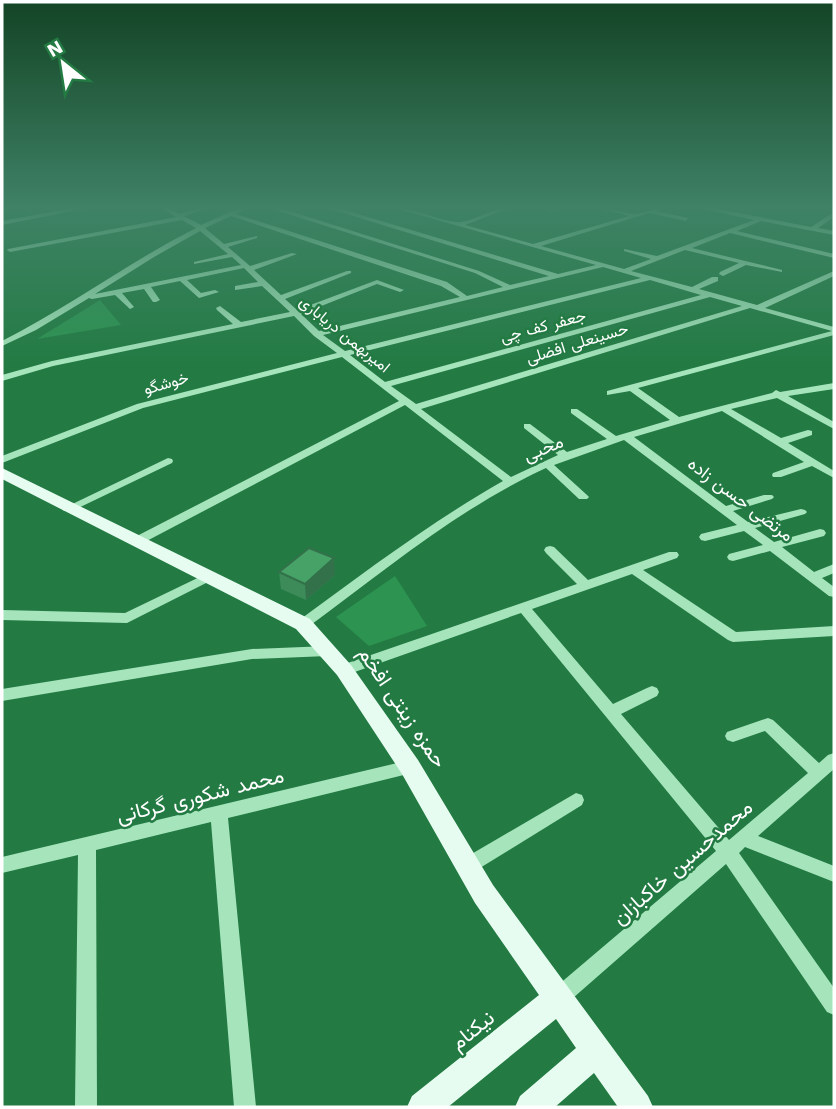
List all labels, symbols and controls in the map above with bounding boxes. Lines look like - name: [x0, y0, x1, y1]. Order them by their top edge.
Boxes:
- north arrow: [28, 28, 98, 98]
- text: N: [43, 35, 67, 62]
- street label: امیربهمن دریاباری: [295, 292, 394, 377]
- street label: جعفر کف چی: [498, 305, 589, 348]
- street label: حسینعلی افضلی: [524, 318, 631, 369]
- street label: خوشگو: [141, 367, 191, 399]
- street label: محبی: [520, 430, 567, 467]
- street label: مرتضی حسن زاده: [684, 453, 798, 546]
- street label: حمزه زینتی افخم: [352, 642, 453, 773]
- street label: محمد شکوری گرکانی: [114, 762, 287, 829]
- street label: محمدحسین خاکبازان: [607, 794, 758, 930]
- street label: نیکنام: [445, 1005, 500, 1057]

